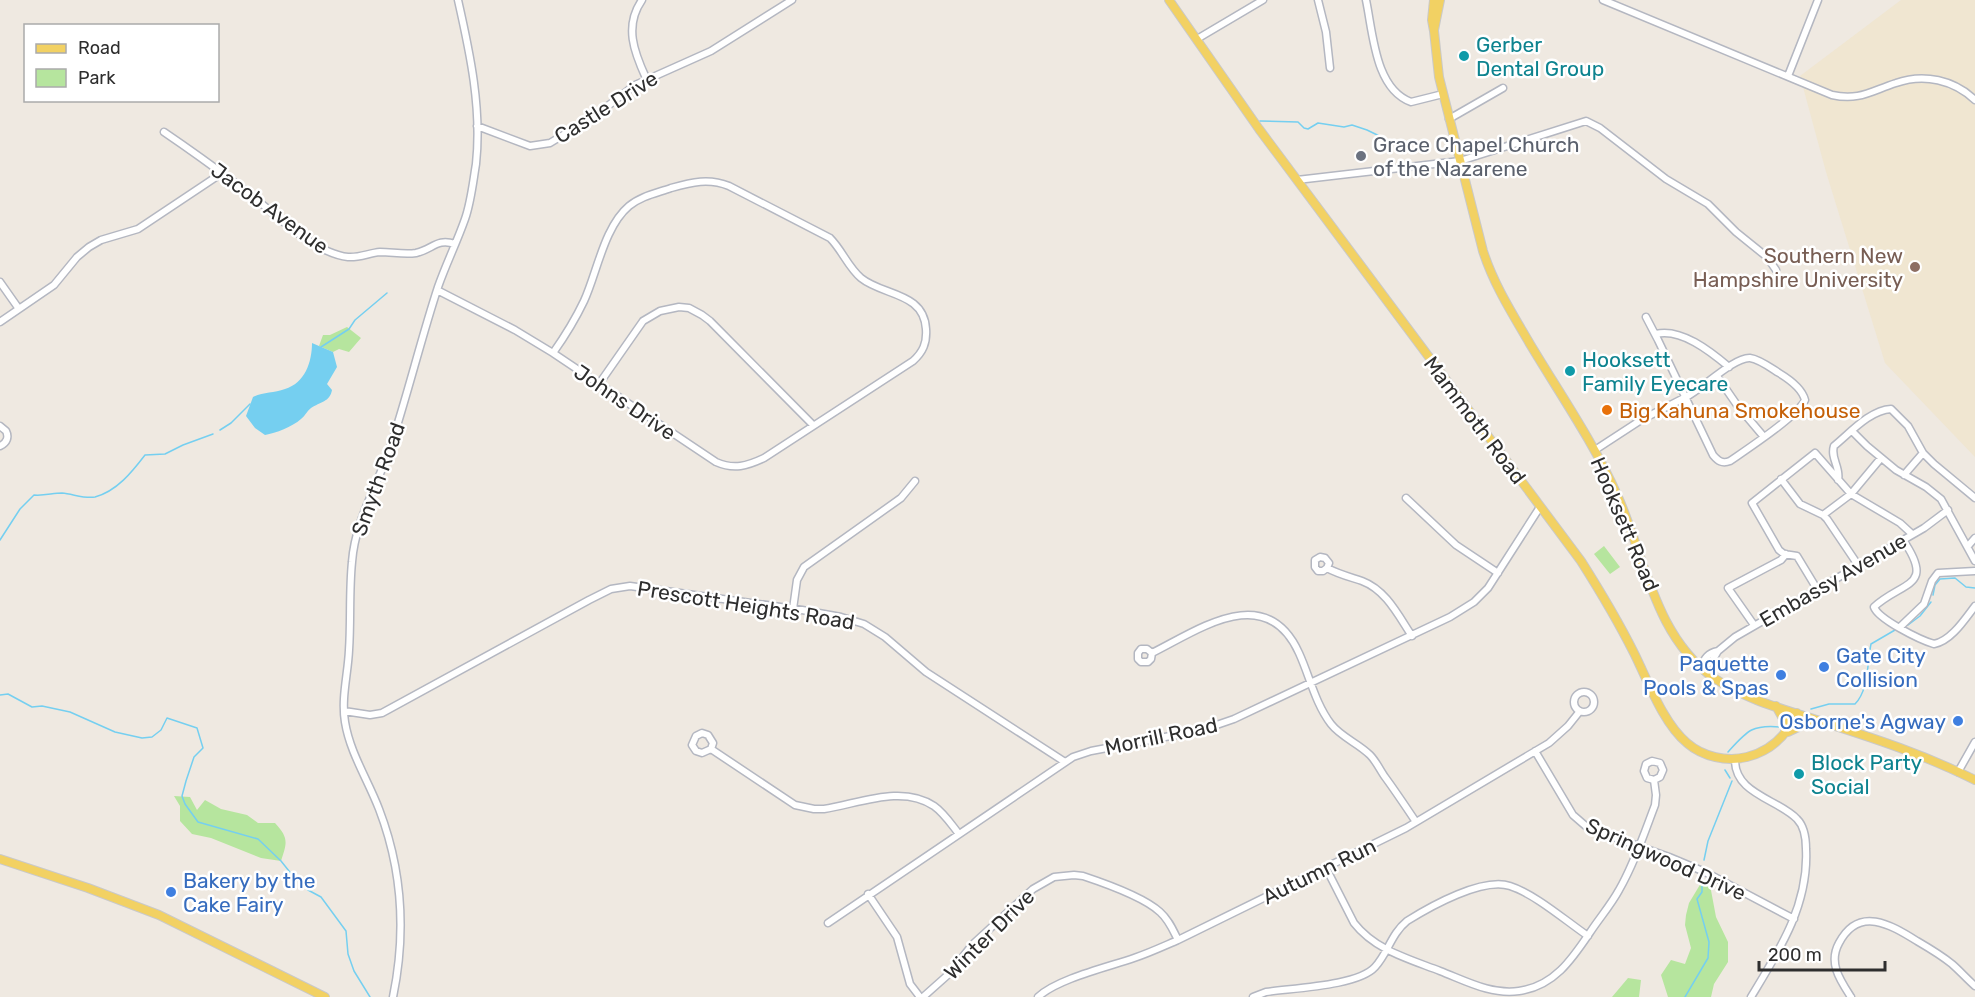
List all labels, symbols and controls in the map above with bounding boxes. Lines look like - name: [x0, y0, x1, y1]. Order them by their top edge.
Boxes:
- legend: [24, 24, 219, 102]
- place label: Gerber Dental Group: [1476, 32, 1604, 81]
- text: Road: [78, 37, 121, 59]
- marker: Gerber Dental Group: [1457, 49, 1471, 63]
- street label: Castle Drive: [550, 65, 662, 149]
- text: Park: [78, 67, 116, 89]
- place label: Grace Chapel Church of the Nazarene: [1373, 132, 1580, 181]
- marker: Grace Chapel Church of the Nazarene: [1354, 149, 1368, 163]
- street label: Jacob Avenue: [206, 157, 334, 259]
- place label: Southern New Hampshire University: [1693, 243, 1903, 292]
- marker: Southern New Hampshire University: [1908, 260, 1922, 274]
- place label: Hooksett Family Eyecare: [1582, 347, 1728, 396]
- street label: Mammoth Road: [1419, 351, 1531, 489]
- street label: Johns Drive: [569, 359, 681, 445]
- marker: Hooksett Family Eyecare: [1563, 364, 1577, 378]
- place label: Big Kahuna Smokehouse: [1619, 398, 1861, 423]
- marker: Big Kahuna Smokehouse: [1600, 403, 1614, 417]
- street label: Smyth Road: [346, 419, 410, 539]
- street label: Hooksett Road: [1585, 453, 1665, 595]
- street label: Embassy Avenue: [1755, 528, 1911, 632]
- street label: Prescott Heights Road: [636, 575, 856, 635]
- place label: Gate City Collision: [1836, 643, 1926, 692]
- place label: Paquette Pools & Spas: [1643, 651, 1769, 700]
- marker: Gate City Collision: [1817, 660, 1831, 674]
- marker: Paquette Pools & Spas: [1774, 668, 1788, 682]
- place label: Osborne's Agway: [1779, 709, 1946, 734]
- street label: Morrill Road: [1102, 712, 1220, 760]
- marker: Osborne's Agway: [1951, 714, 1965, 728]
- place label: Block Party Social: [1811, 750, 1923, 799]
- marker: Block Party Social: [1792, 767, 1806, 781]
- street label: Springwood Drive: [1582, 812, 1750, 906]
- street label: Autumn Run: [1258, 833, 1380, 909]
- place label: Bakery by the Cake Fairy: [183, 868, 315, 917]
- street label: Winter Drive: [939, 884, 1039, 984]
- marker: Bakery by the Cake Fairy: [164, 885, 178, 899]
- scale bar: [1759, 934, 1885, 972]
- text: 200 m: [1768, 944, 1822, 966]

